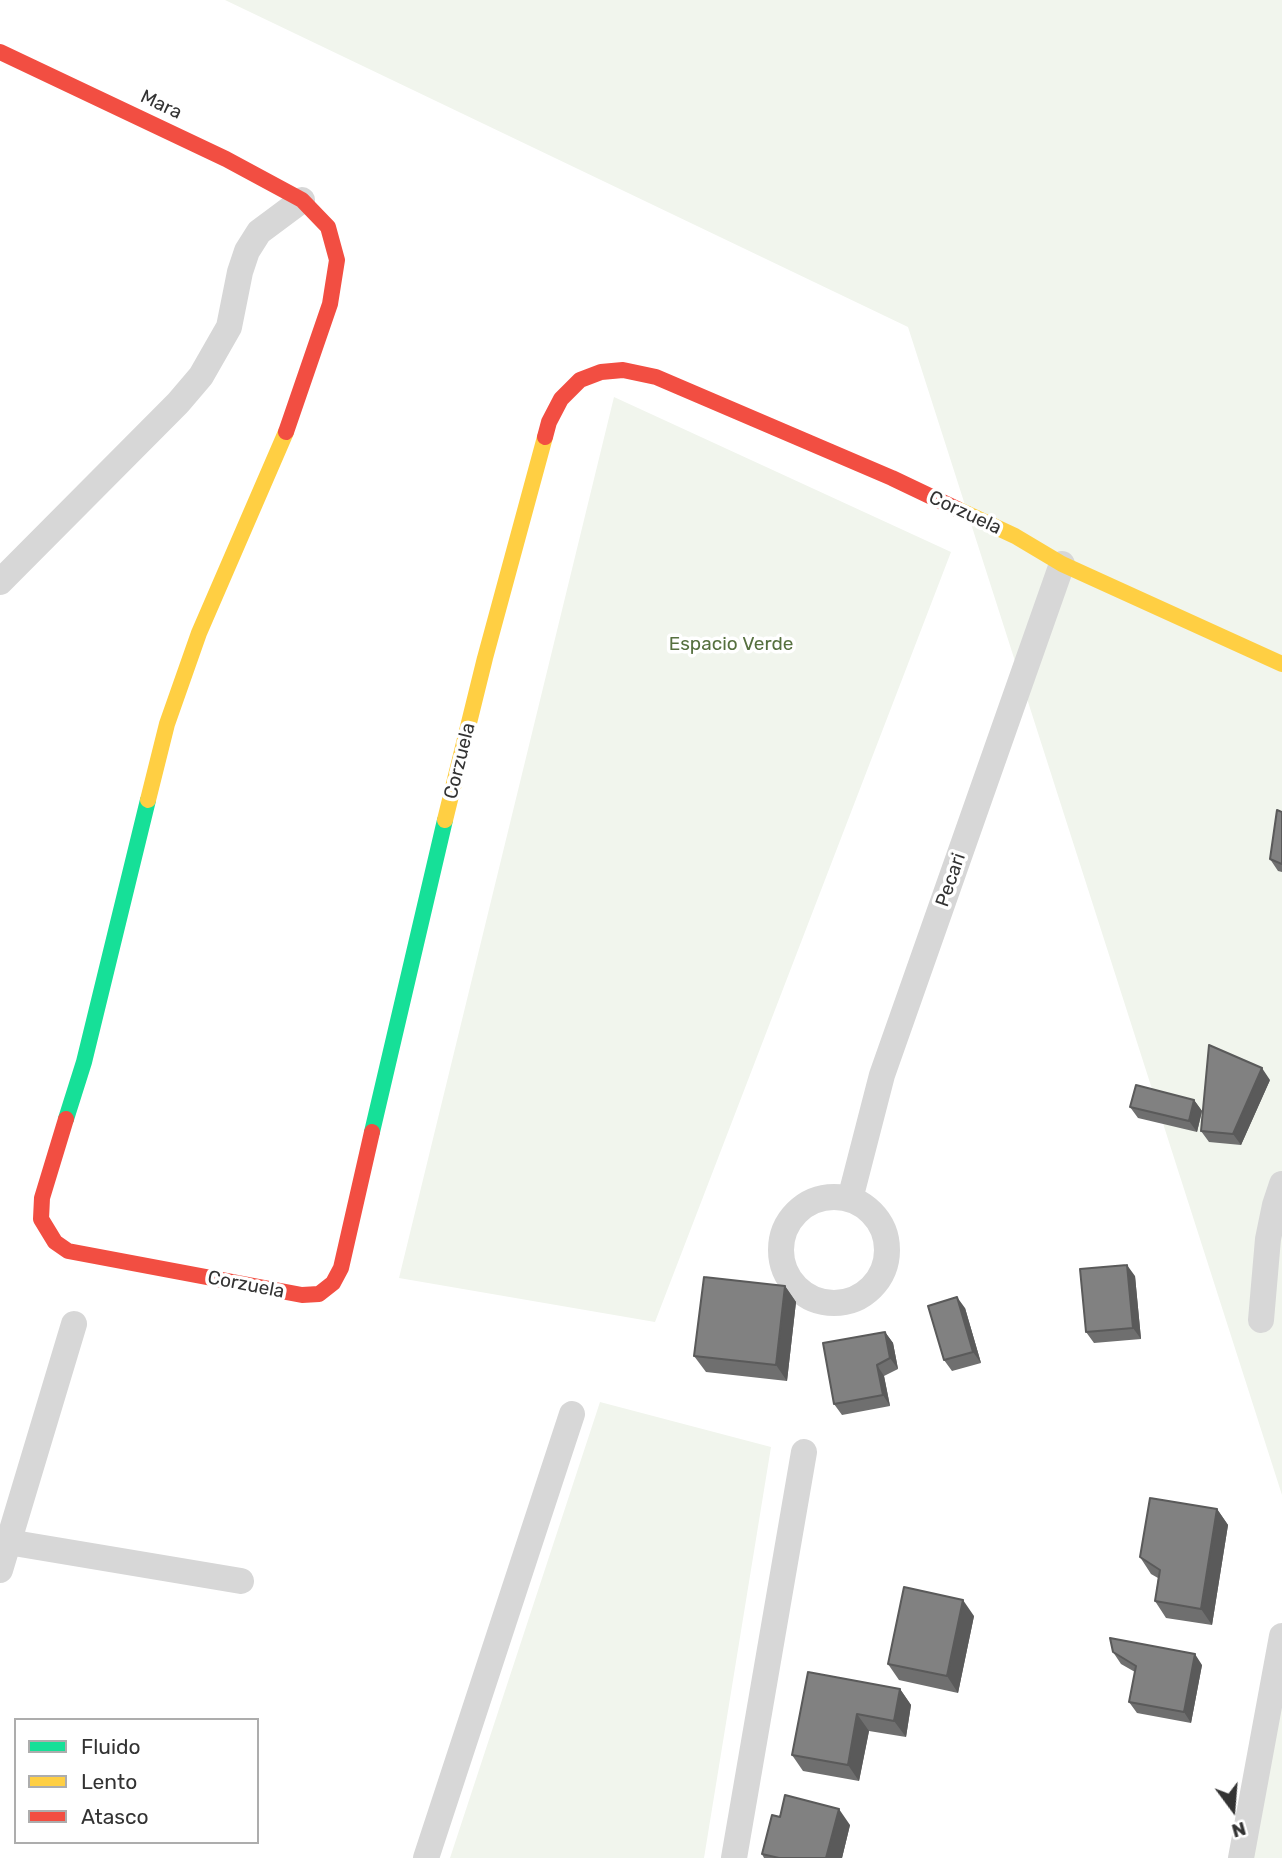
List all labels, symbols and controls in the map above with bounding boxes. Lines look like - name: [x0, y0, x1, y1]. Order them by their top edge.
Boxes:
- street label: Mara: [137, 86, 185, 124]
- street label: Corzuela: [925, 486, 1005, 540]
- park label: Espacio Verde: [669, 634, 793, 656]
- street label: Corzuela: [440, 721, 480, 801]
- street label: Pecari: [931, 850, 971, 910]
- street label: Corzuela: [206, 1266, 286, 1304]
- legend: [14, 1718, 259, 1844]
- text: Fluido: [81, 1734, 141, 1759]
- text: Lento: [81, 1769, 137, 1794]
- north arrow: [1198, 1774, 1268, 1844]
- text: Atasco: [81, 1804, 149, 1829]
- text: N: [1229, 1817, 1249, 1843]

